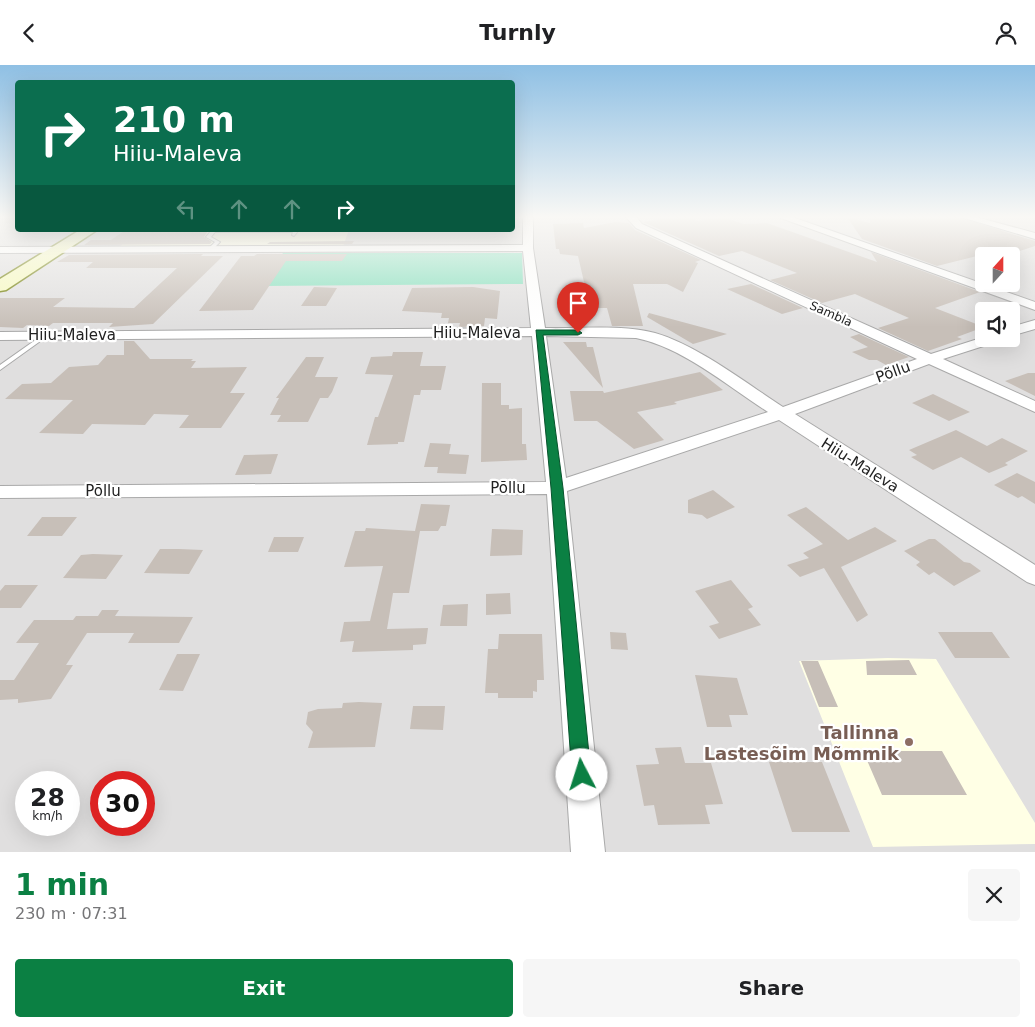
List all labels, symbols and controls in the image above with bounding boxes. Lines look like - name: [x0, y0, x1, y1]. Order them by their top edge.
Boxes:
- icon: back: [15, 19, 43, 47]
- icon: person: [992, 19, 1020, 47]
- text: Turnly: [479, 20, 556, 45]
- icon: right: [30, 100, 95, 165]
- text: 210 m: [113, 100, 235, 140]
- text: Hiiu-Maleva: [113, 141, 242, 166]
- icon: left: [172, 195, 200, 223]
- icon: ahead: [225, 195, 253, 223]
- icon: ahead: [278, 195, 306, 223]
- icon: right: [331, 195, 359, 223]
- north arrow: [975, 247, 1020, 293]
- map controls: [975, 247, 1020, 347]
- pin: [557, 282, 599, 333]
- icon: arrive: [564, 289, 592, 317]
- street label: Sambla: [808, 298, 854, 330]
- button: sound: [975, 302, 1020, 347]
- street label: Hiiu-Maleva: [433, 324, 521, 342]
- street label: Hiiu-Maleva: [28, 326, 116, 344]
- street label: Põllu: [873, 357, 913, 387]
- street label: Hiiu-Maleva: [818, 434, 902, 496]
- street label: Põllu: [490, 479, 526, 497]
- street label: Põllu: [85, 482, 121, 500]
- place label: Tallinna Lastesõim Mõmmik: [704, 722, 900, 764]
- marker: Tallinna Lastesõim Mõmmik: [903, 736, 915, 748]
- position arrow: [555, 748, 607, 800]
- speed limit sign: 30: [90, 771, 155, 836]
- text: 28: [30, 783, 65, 812]
- text: km/h: [32, 809, 63, 823]
- text: 1 min: [15, 867, 109, 902]
- button: close: [968, 869, 1020, 921]
- text: 230 m · 07:31: [15, 904, 128, 923]
- button: Exit: [15, 959, 513, 1017]
- button: Share: [523, 959, 1020, 1017]

